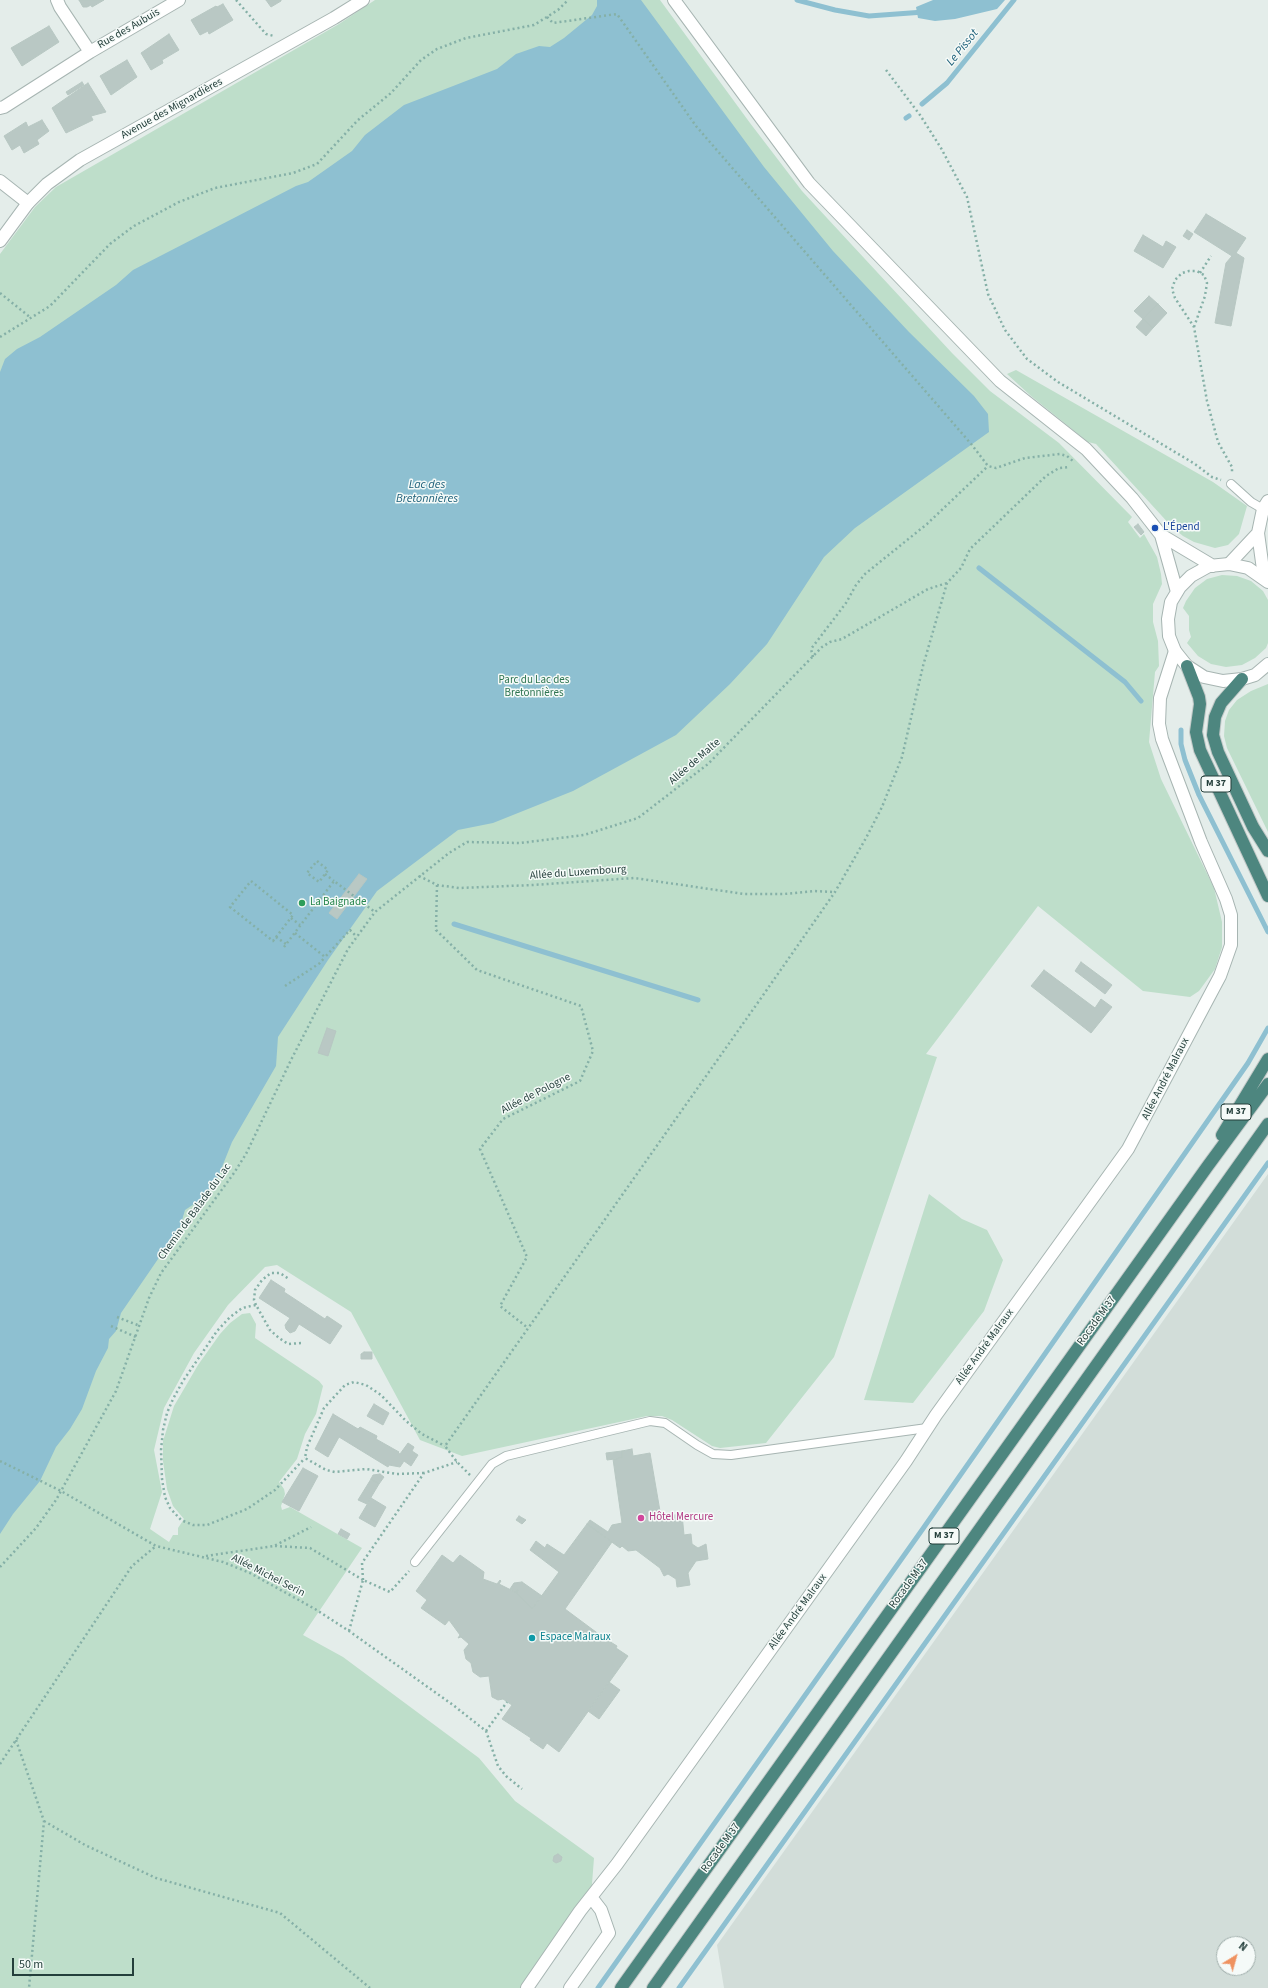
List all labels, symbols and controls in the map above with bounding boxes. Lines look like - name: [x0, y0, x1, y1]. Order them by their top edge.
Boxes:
- street label: Rue des Aubuis: [96, 6, 162, 52]
- water label: Le Pissot: [944, 27, 982, 69]
- street label: Avenue des Mignardières: [119, 76, 225, 142]
- water label: Lac des Bretonnières: [396, 478, 458, 506]
- place label: L'Épend: [1163, 521, 1200, 535]
- marker: L'Épend: [1150, 523, 1160, 533]
- park label: Parc du Lac des Bretonnières: [499, 674, 569, 700]
- street label: Allée de Malte: [667, 736, 723, 788]
- road number: M 37: [1201, 776, 1231, 792]
- street label: Allée du Luxembourg: [529, 863, 627, 883]
- place label: La Baignade: [310, 896, 366, 910]
- marker: La Baignade: [297, 898, 307, 908]
- street label: Allée André Malraux: [1140, 1036, 1192, 1122]
- street label: Allée de Pologne: [499, 1071, 573, 1117]
- road number: M 37: [1221, 1104, 1251, 1120]
- street label: Chemin de Balade du Lac: [156, 1161, 234, 1263]
- street label: Rocade M 37: [1075, 1294, 1119, 1348]
- street label: Allée André Malraux: [953, 1307, 1017, 1387]
- place label: Hôtel Mercure: [649, 1511, 713, 1525]
- marker: Hôtel Mercure: [636, 1513, 646, 1523]
- road number: M 37: [929, 1528, 959, 1544]
- street label: Allée Michel Serin: [229, 1552, 307, 1600]
- street label: Rocade M 37: [887, 1557, 931, 1611]
- street label: Allée André Malraux: [766, 1572, 830, 1652]
- place label: Espace Malraux: [540, 1631, 611, 1645]
- marker: Espace Malraux: [527, 1633, 537, 1643]
- street label: Rocade M 37: [699, 1821, 743, 1875]
- north arrow: [1216, 1936, 1256, 1976]
- text: N: [1235, 1939, 1250, 1955]
- scale bar: [14, 1950, 136, 1976]
- text: 50 m: [19, 1956, 43, 1973]

